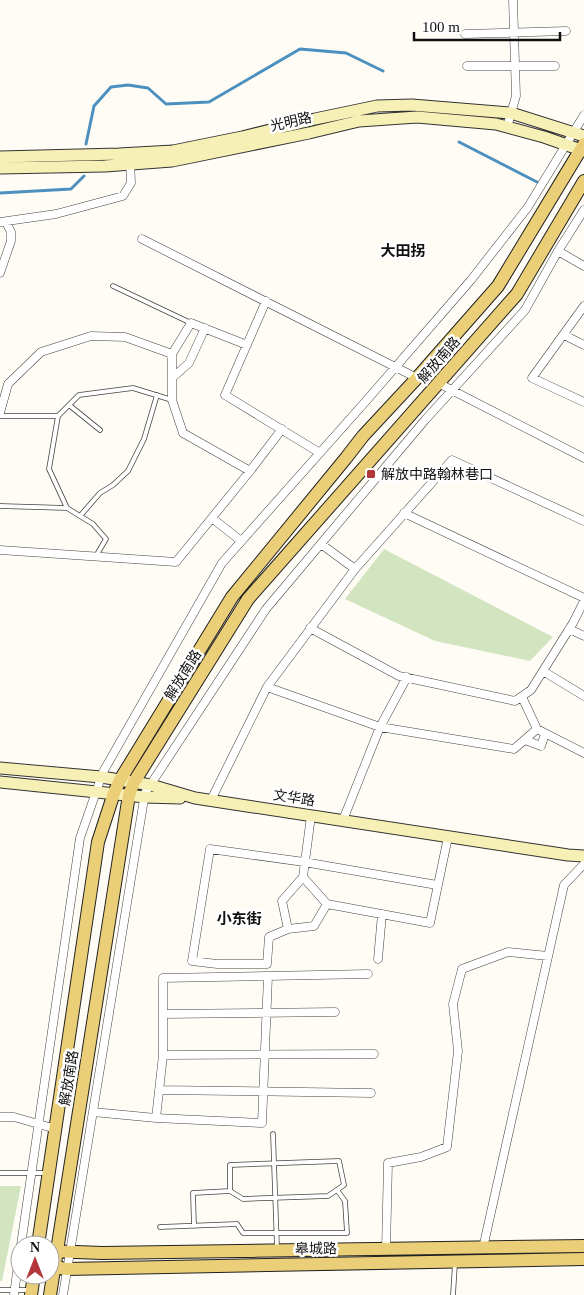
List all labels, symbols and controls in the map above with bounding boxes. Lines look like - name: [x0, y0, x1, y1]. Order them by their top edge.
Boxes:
- scale bar: [414, 10, 560, 42]
- text: 100 m: [422, 19, 460, 35]
- street label: 光明路: [269, 110, 313, 134]
- district label: 大田拐: [380, 243, 426, 259]
- street label: 解放南路: [415, 334, 463, 386]
- place label: 解放中路翰林巷口: [381, 467, 493, 482]
- marker: 解放中路翰林巷口: [365, 468, 377, 480]
- street label: 解放南路: [162, 647, 204, 703]
- street label: 文华路: [272, 786, 316, 809]
- district label: 小东街: [216, 911, 262, 927]
- street label: 解放南路: [57, 1049, 81, 1107]
- north arrow: [10, 1235, 60, 1285]
- text: N: [30, 1240, 40, 1255]
- street label: 皋城路: [295, 1241, 337, 1257]

